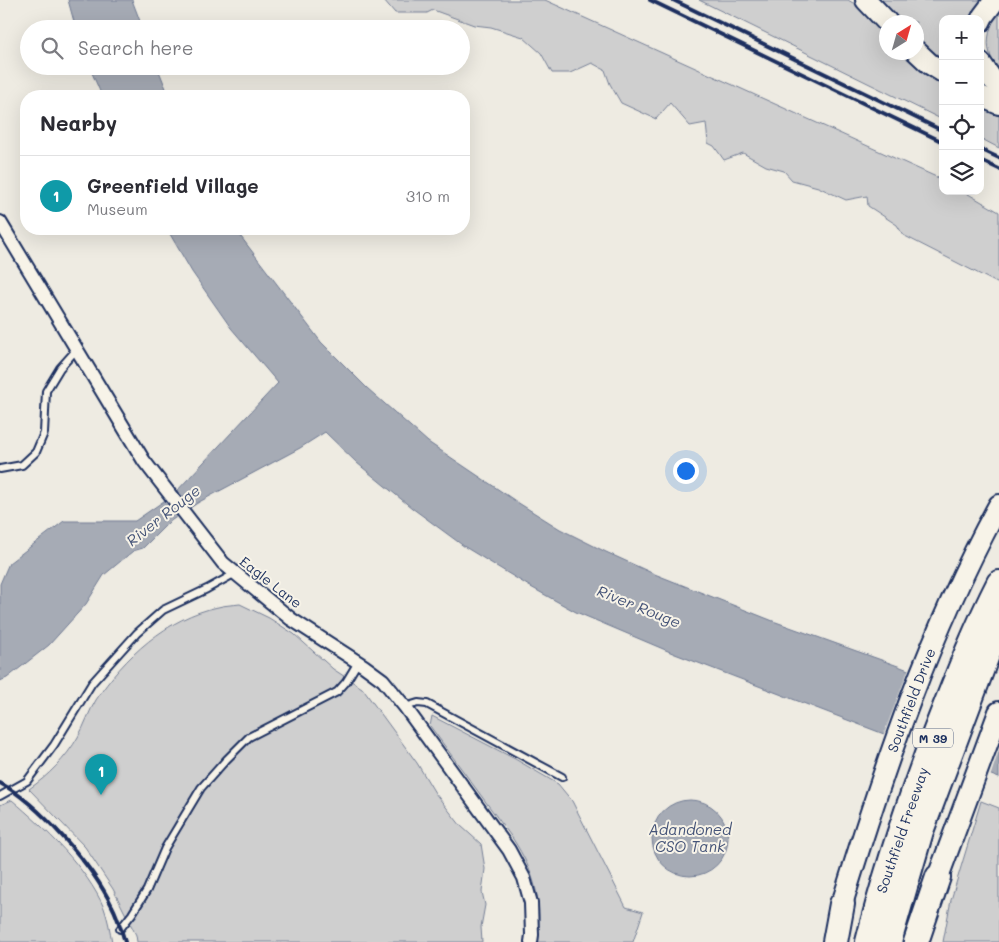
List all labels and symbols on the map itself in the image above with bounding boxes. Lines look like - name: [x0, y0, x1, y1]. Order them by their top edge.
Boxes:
- north arrow: [879, 15, 924, 60]
- your location: [673, 458, 699, 484]
- water label: River Rouge: [122, 480, 204, 550]
- street label: Eagle Lane: [236, 552, 306, 612]
- water label: River Rouge: [594, 580, 684, 632]
- street label: Southfield Drive: [882, 645, 940, 755]
- road number: M 39: [913, 728, 953, 748]
- pin: 1: [85, 754, 117, 795]
- street label: Southfield Freeway: [871, 764, 933, 896]
- water label: Adandoned CSO Tank: [648, 819, 733, 856]

